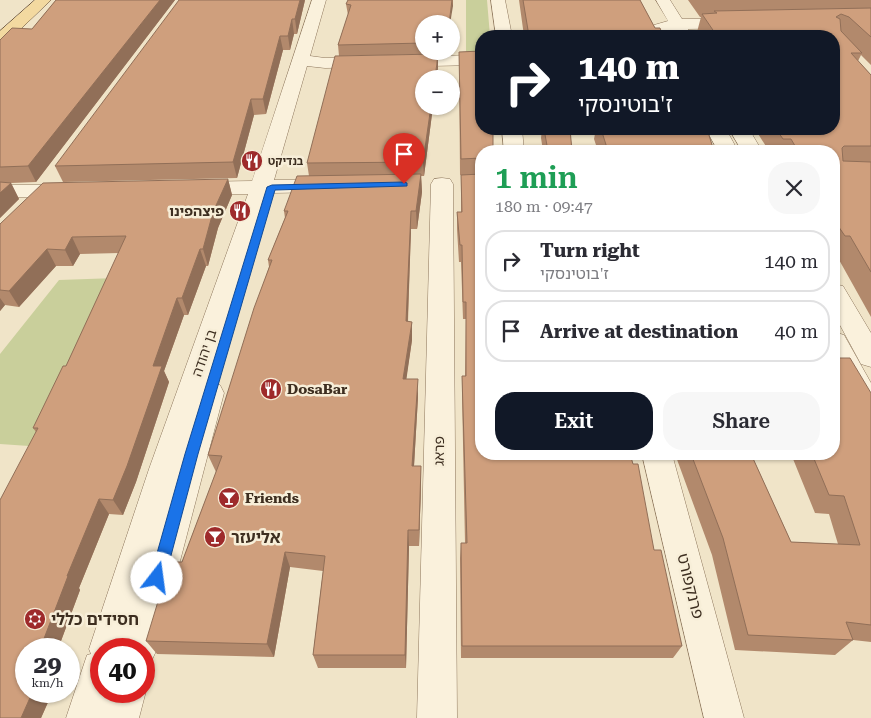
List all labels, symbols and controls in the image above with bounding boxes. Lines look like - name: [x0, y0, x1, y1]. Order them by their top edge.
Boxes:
- map controls: [415, 15, 460, 115]
- button: +: [415, 15, 460, 60]
- text: 140 m: [578, 47, 679, 88]
- icon: right: [495, 50, 560, 115]
- button: −: [415, 70, 460, 115]
- text: ז'בוטינסקי: [578, 92, 673, 117]
- pin: [383, 133, 425, 184]
- icon: arrive: [390, 140, 418, 168]
- restaurant icon: בנדיקט: [240, 149, 264, 173]
- place label: בנדיקט: [268, 155, 304, 168]
- text: 1 min: [495, 160, 578, 195]
- button: close: [768, 162, 820, 214]
- text: 180 m · 09:47: [495, 197, 593, 216]
- restaurant icon: פיצהפינו: [228, 199, 252, 223]
- place label: פיצהפינו: [169, 203, 224, 219]
- text: Turn right: [540, 239, 640, 262]
- icon: right: [497, 247, 525, 275]
- text: 140 m: [764, 250, 818, 273]
- text: ז'בוטינסקי: [540, 264, 609, 283]
- icon: arrive: [497, 317, 525, 345]
- text: Arrive at destination: [540, 320, 738, 343]
- text: 40 m: [775, 320, 818, 343]
- street label: בן יהודה: [188, 327, 220, 379]
- restaurant icon: DosaBar: [259, 377, 283, 401]
- place label: DosaBar: [287, 381, 348, 397]
- button: Exit: [495, 392, 653, 450]
- button: Share: [663, 392, 820, 450]
- street label: פראג: [431, 436, 447, 466]
- bar icon: Friends: [217, 486, 241, 510]
- place label: Friends: [245, 490, 299, 506]
- bar icon: אליעזר: [203, 525, 227, 549]
- place label: אליעזר: [231, 528, 281, 547]
- position arrow: [130, 551, 182, 603]
- street label: פרנקפורט: [673, 552, 708, 621]
- synagogue icon: חסידים כללי: [23, 607, 47, 631]
- place label: חסידים כללי: [51, 610, 139, 629]
- speed limit sign: 40: [90, 638, 155, 703]
- text: 29: [33, 650, 62, 679]
- text: km/h: [31, 676, 64, 690]

